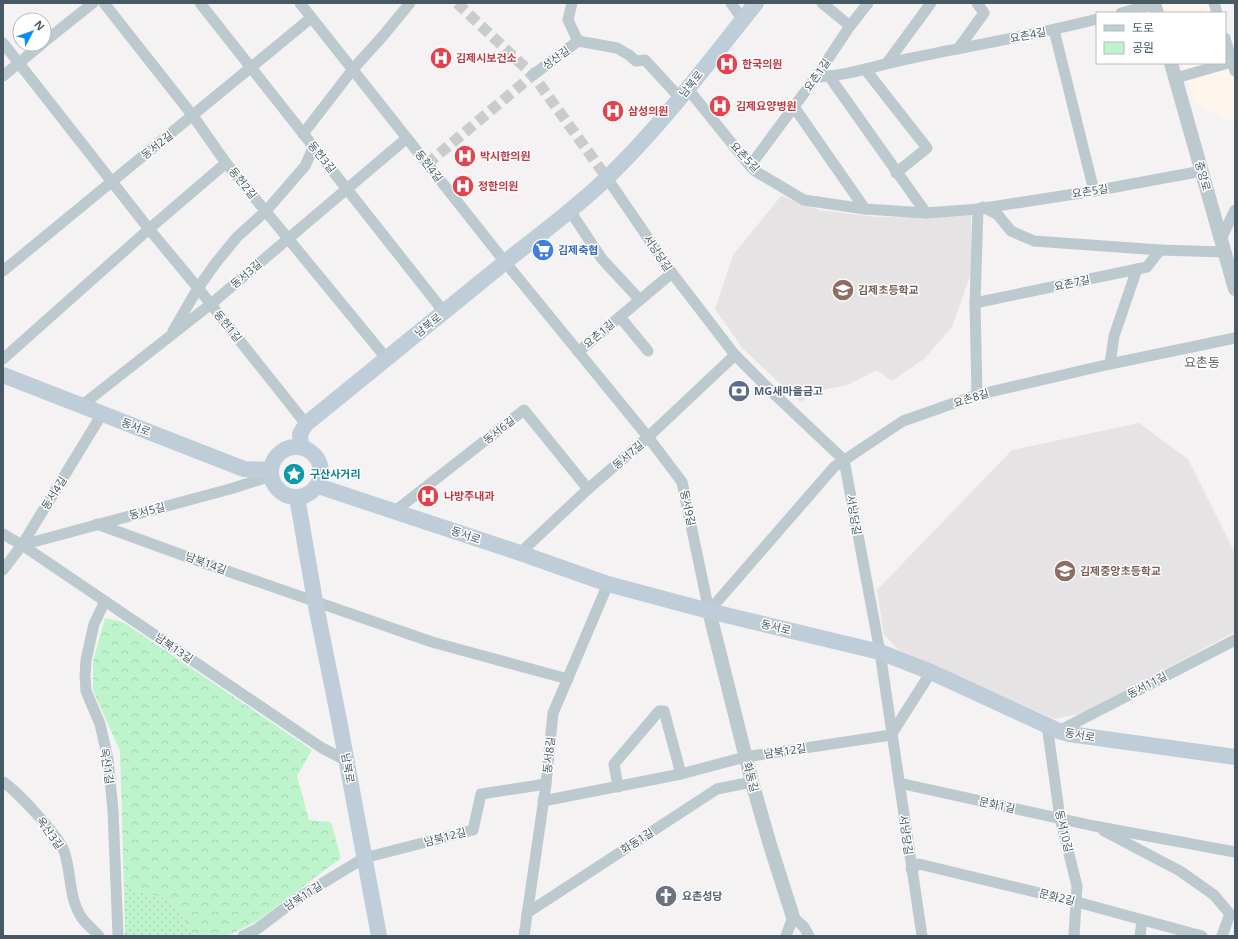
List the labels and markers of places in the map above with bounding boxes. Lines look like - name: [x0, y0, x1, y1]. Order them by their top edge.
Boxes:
- hospital icon: 김제시보건소: [428, 45, 454, 71]
- place label: 김제시보건소: [456, 50, 517, 65]
- hospital icon: 한국의원: [714, 51, 740, 77]
- place label: 한국의원: [742, 56, 782, 71]
- hospital icon: 김제요양병원: [707, 93, 733, 119]
- hospital icon: 삼성의원: [600, 98, 626, 124]
- place label: 김제요양병원: [736, 98, 797, 113]
- place label: 삼성의원: [628, 103, 668, 118]
- hospital icon: 박시한의원: [452, 143, 478, 169]
- place label: 박시한의원: [480, 148, 531, 163]
- hospital icon: 정한의원: [450, 173, 476, 199]
- place label: 정한의원: [478, 178, 518, 193]
- supermarket icon: 김제축협: [530, 237, 556, 263]
- place label: 김제축협: [558, 242, 598, 257]
- school or university icon: 김제초등학교: [830, 277, 856, 303]
- place label: 김제초등학교: [858, 282, 919, 297]
- bank icon: MG새마을금고: [726, 378, 752, 404]
- place label: MG새마을금고: [754, 383, 823, 398]
- place icon: 구산사거리: [281, 461, 307, 487]
- place label: 구산사거리: [310, 466, 361, 481]
- hospital icon: 나방주내과: [415, 483, 441, 509]
- place label: 나방주내과: [444, 488, 495, 503]
- school or university icon: 김제중앙초등학교: [1052, 558, 1078, 584]
- place label: 김제중앙초등학교: [1080, 563, 1161, 578]
- church icon: 요촌성당: [653, 883, 679, 909]
- place label: 요촌성당: [682, 888, 722, 903]

